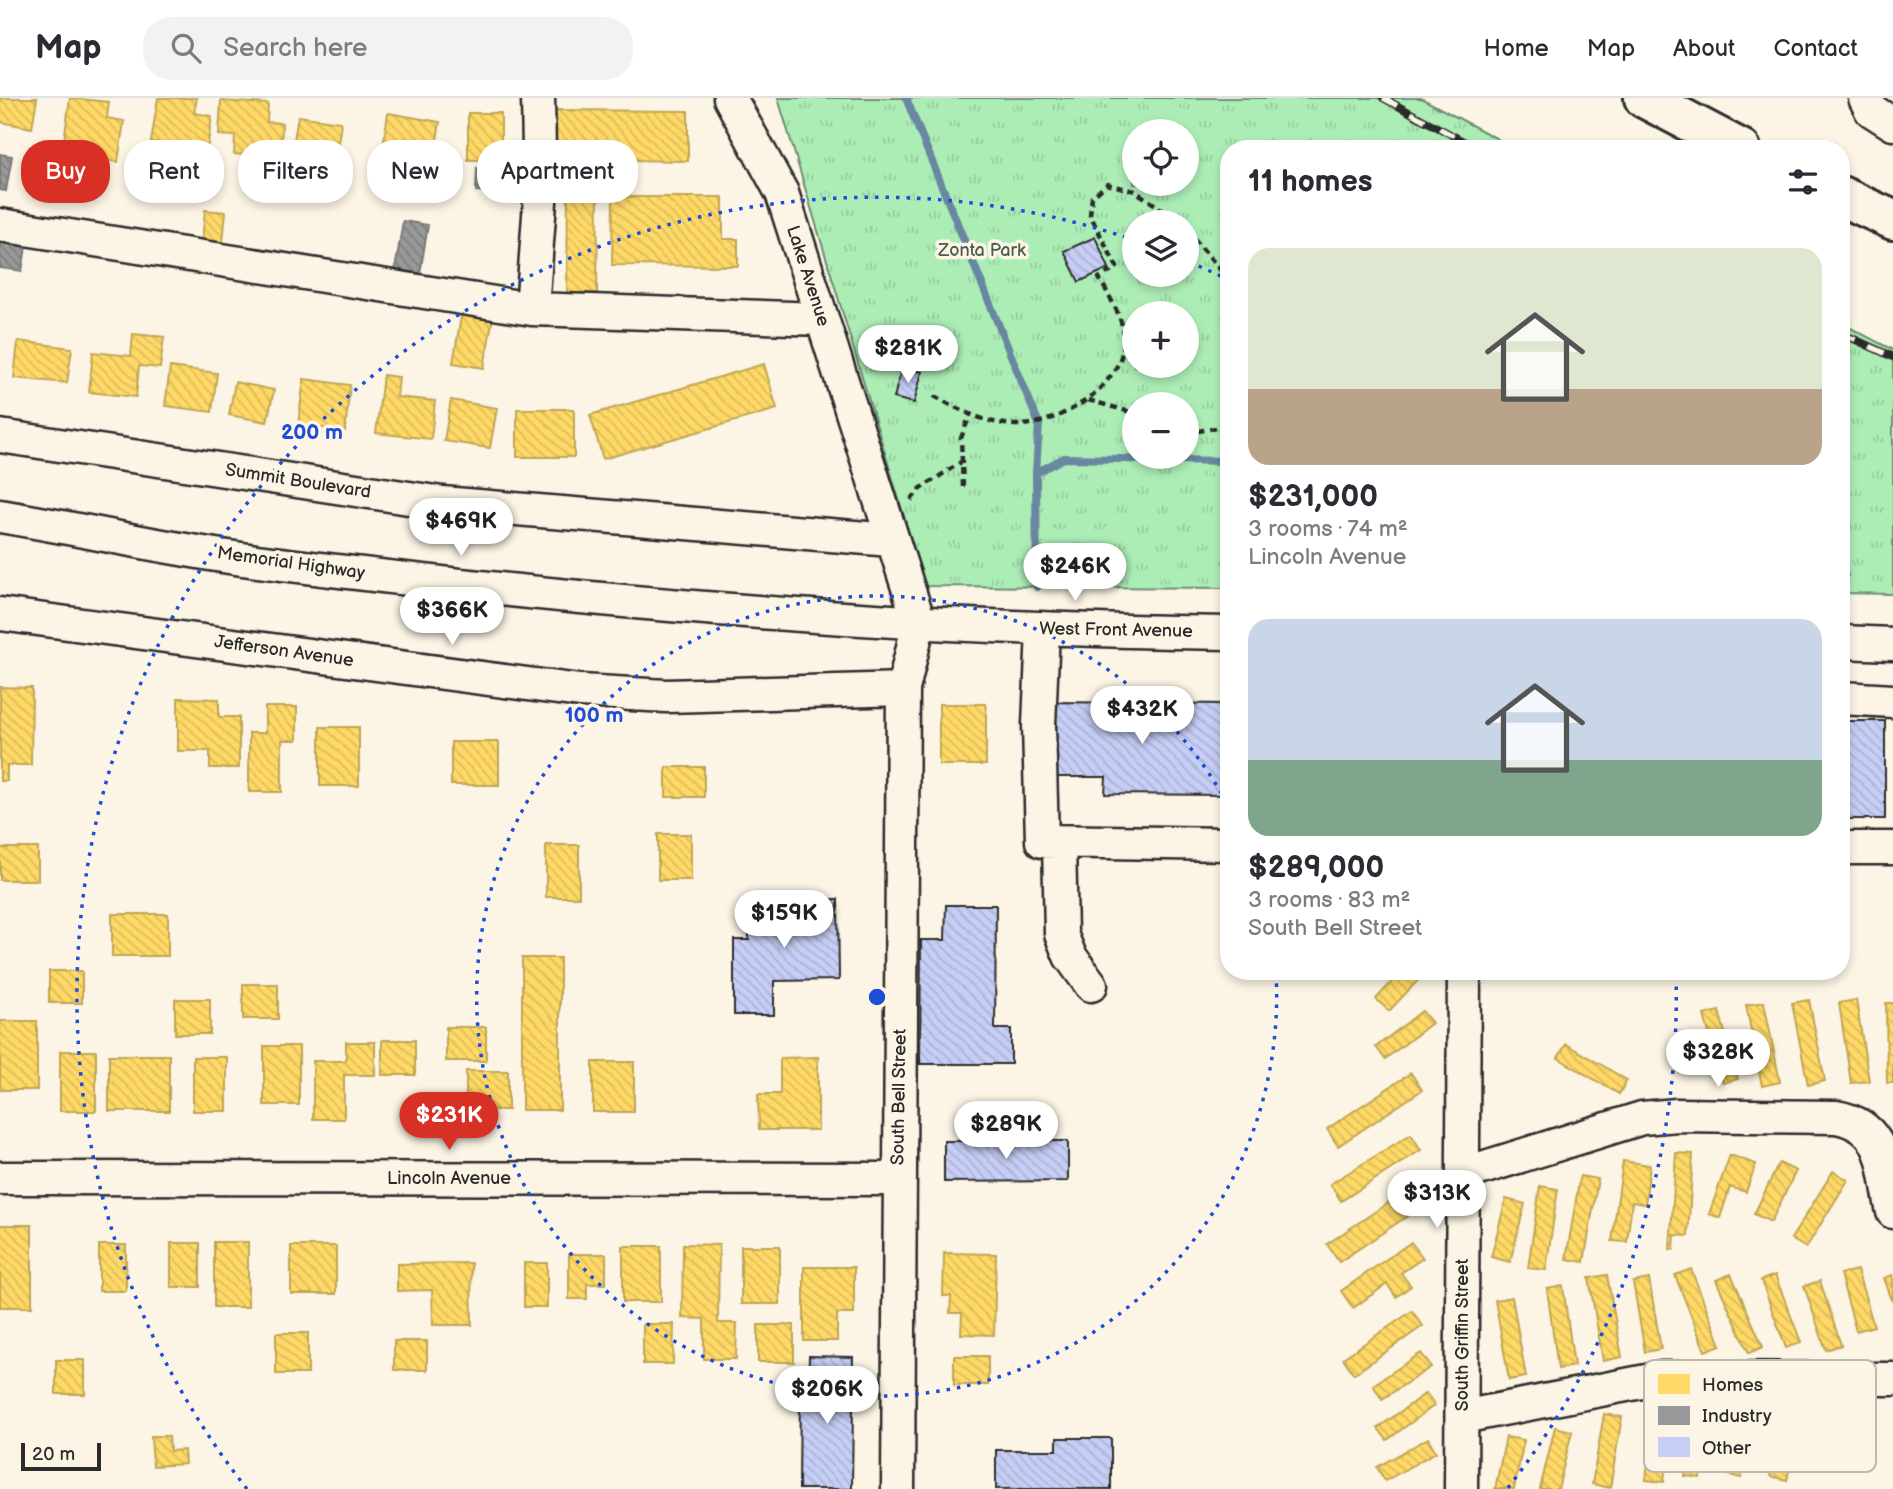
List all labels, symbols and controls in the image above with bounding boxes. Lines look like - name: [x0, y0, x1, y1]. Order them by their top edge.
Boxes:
- search box: [143, 17, 633, 80]
- text: Map: [35, 28, 101, 68]
- icon: search: [167, 29, 205, 67]
- text: Search here: [223, 33, 367, 64]
- text: Home: [1484, 34, 1549, 63]
- text: Map: [1587, 34, 1635, 63]
- text: About: [1673, 34, 1735, 63]
- text: Contact: [1773, 34, 1858, 63]
- map controls: [1122, 119, 1199, 469]
- button: locate: [1122, 119, 1199, 196]
- chip: Buy: [21, 140, 110, 203]
- chip: Rent: [124, 140, 224, 203]
- chip: Filters: [238, 140, 353, 203]
- chip: New: [367, 140, 463, 203]
- chip: Apartment: [477, 140, 638, 203]
- icon: filters: [1784, 163, 1822, 201]
- text: 11 homes: [1248, 164, 1372, 200]
- button: layers: [1122, 210, 1199, 287]
- street label: Lake Avenue: [782, 223, 834, 329]
- park label: Zonta Park: [937, 240, 1026, 261]
- icon: home: [1472, 294, 1598, 420]
- button: +: [1122, 301, 1199, 378]
- pin: $281K: [859, 326, 957, 385]
- text: $281K: [874, 334, 942, 362]
- button: −: [1122, 392, 1199, 469]
- text: 200 m: [281, 420, 343, 445]
- street label: Summit Boulevard: [224, 459, 372, 503]
- text: $231,000: [1248, 479, 1378, 515]
- pin: $469K: [412, 498, 510, 558]
- text: $469K: [425, 507, 497, 535]
- text: 3 rooms · 74 m²: [1248, 515, 1408, 543]
- street label: Memorial Highway: [216, 542, 367, 584]
- text: Lincoln Avenue: [1248, 543, 1406, 571]
- pin: $246K: [1026, 544, 1124, 603]
- text: $246K: [1039, 552, 1111, 580]
- pin: $366K: [403, 588, 501, 647]
- text: $366K: [416, 596, 488, 624]
- street label: West Front Avenue: [1039, 618, 1193, 642]
- street label: Jefferson Avenue: [213, 631, 355, 671]
- icon: home: [1472, 665, 1598, 791]
- pin: $432K: [1093, 686, 1191, 746]
- text: $432K: [1106, 695, 1178, 723]
- text: 100 m: [565, 703, 623, 728]
- text: $289,000: [1248, 850, 1384, 886]
- text: 3 rooms · 83 m²: [1248, 886, 1410, 914]
- pin: $159K: [735, 890, 833, 950]
- text: $159K: [750, 899, 818, 927]
- text: South Bell Street: [1248, 914, 1422, 942]
- centre of rings: [865, 985, 889, 1009]
- street label: South Bell Street: [887, 1028, 911, 1165]
- pin: $328K: [1669, 1030, 1767, 1089]
- text: $328K: [1682, 1038, 1754, 1066]
- pin: $231K: [400, 1093, 498, 1152]
- text: $231K: [415, 1101, 483, 1129]
- pin: $289K: [957, 1102, 1055, 1161]
- text: $289K: [970, 1110, 1042, 1138]
- street label: Lincoln Avenue: [387, 1168, 511, 1189]
- pin: $313K: [1388, 1170, 1486, 1230]
- text: $313K: [1403, 1179, 1471, 1207]
- street label: South Griffin Street: [1452, 1258, 1473, 1411]
- legend: [1644, 1360, 1876, 1472]
- pin: $206K: [778, 1366, 876, 1426]
- text: Homes: [1702, 1374, 1763, 1397]
- text: $206K: [791, 1375, 863, 1403]
- text: Industry: [1702, 1405, 1772, 1428]
- text: Other: [1702, 1437, 1752, 1460]
- scale bar: [21, 1440, 102, 1472]
- text: 20 m: [32, 1443, 75, 1466]

